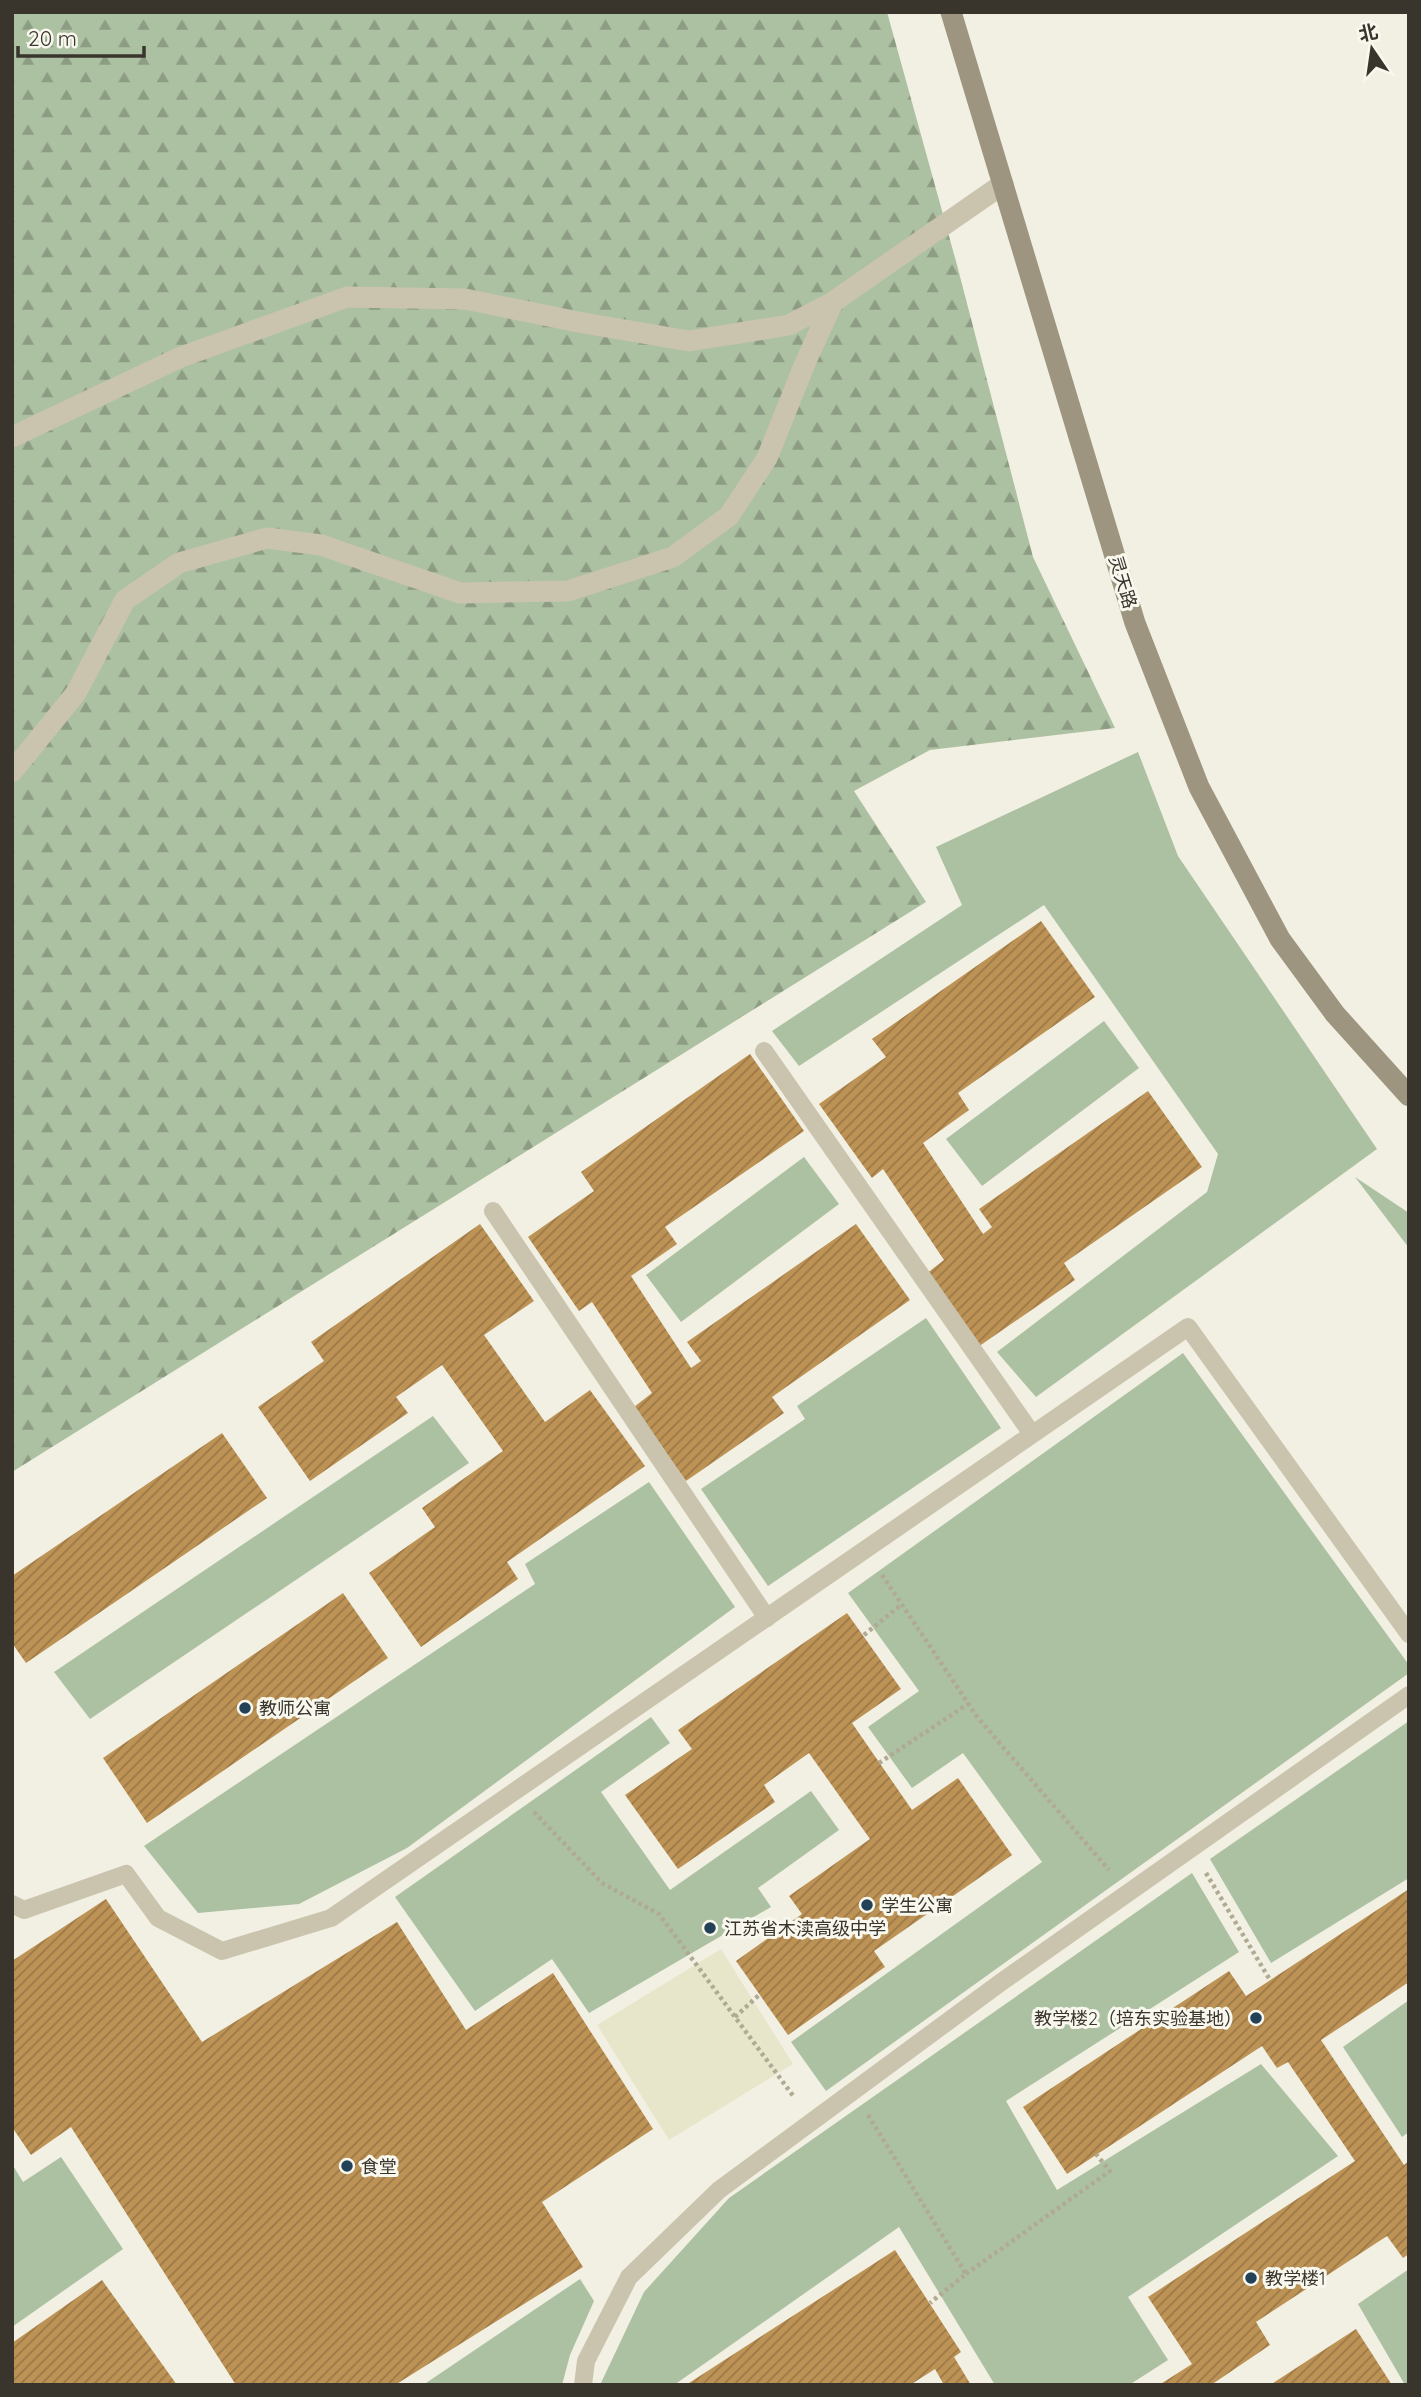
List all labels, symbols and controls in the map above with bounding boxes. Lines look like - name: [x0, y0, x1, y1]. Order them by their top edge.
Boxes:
- scale bar: [18, 14, 144, 58]
- north arrow: [1337, 14, 1407, 84]
- text: 北: [1356, 19, 1380, 46]
- text: 20 m: [28, 25, 77, 51]
- street label: 灵天路: [1104, 553, 1142, 611]
- place label: 教师公寓: [259, 1697, 331, 1720]
- marker: 教师公寓: [237, 1700, 253, 1716]
- place label: 学生公寓: [881, 1894, 953, 1917]
- marker: 学生公寓: [859, 1897, 875, 1913]
- place label: 江苏省木渎高级中学: [724, 1917, 886, 1940]
- marker: 江苏省木渎高级中学: [702, 1920, 718, 1936]
- place label: 教学楼2（培东实验基地）: [1034, 2007, 1242, 2030]
- marker: 教学楼2（培东实验基地）: [1248, 2010, 1264, 2026]
- place label: 食堂: [361, 2155, 397, 2178]
- marker: 食堂: [339, 2158, 355, 2174]
- place label: 教学楼1: [1265, 2267, 1326, 2290]
- marker: 教学楼1: [1243, 2270, 1259, 2286]

